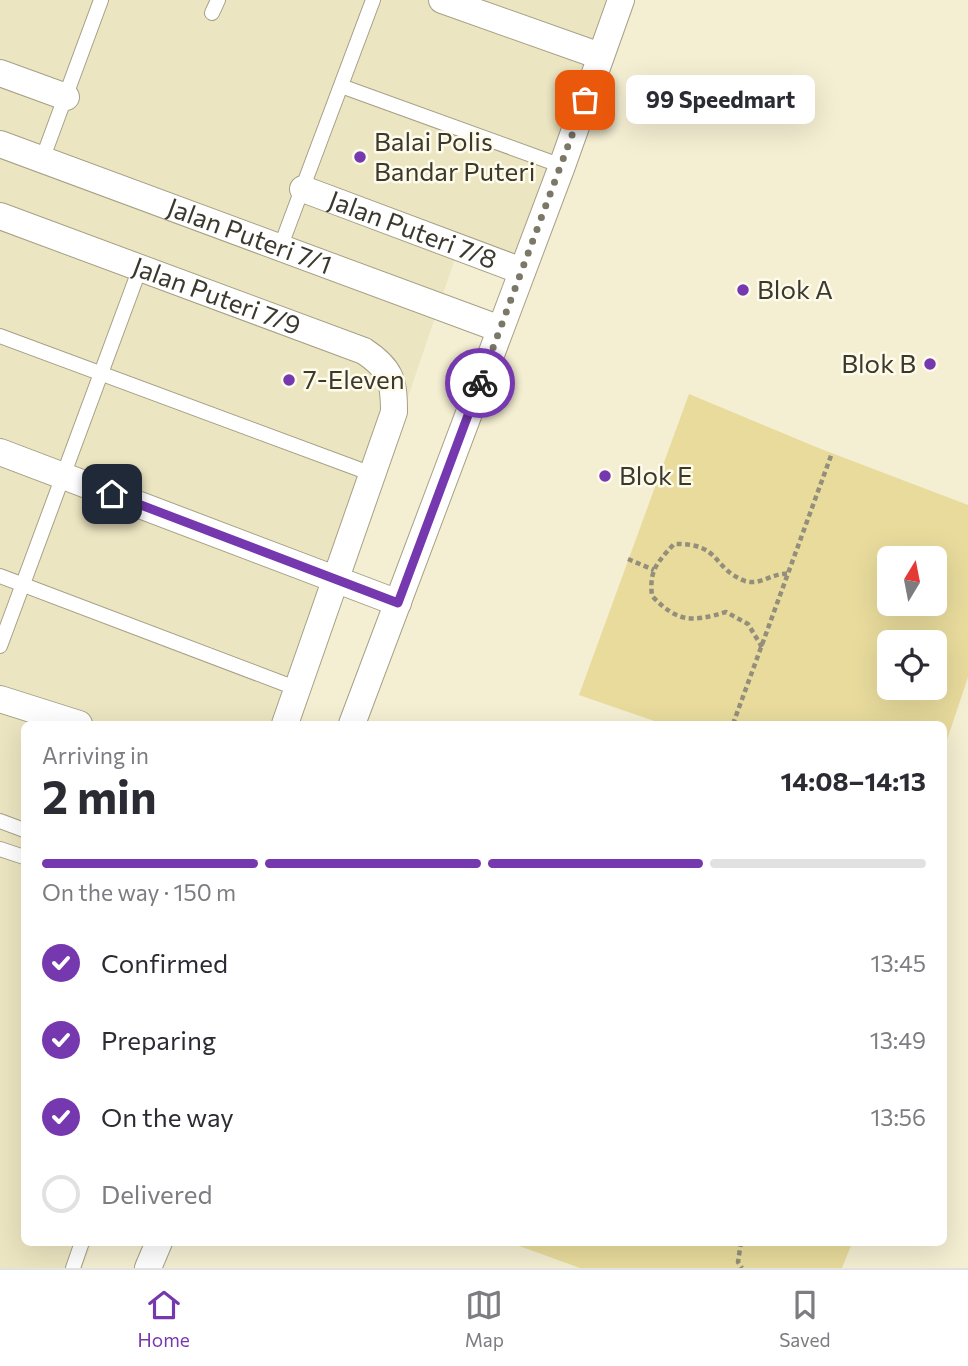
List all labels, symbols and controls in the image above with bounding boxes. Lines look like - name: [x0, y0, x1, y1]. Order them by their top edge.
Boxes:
- pin: [555, 70, 615, 130]
- callout: 99 Speedmart: [627, 76, 816, 124]
- icon: bag: [566, 81, 604, 119]
- text: 99 Speedmart: [646, 85, 795, 113]
- place label: Balai Polis Bandar Puteri: [374, 125, 535, 186]
- marker: Balai Polis Bandar Puteri: [352, 149, 368, 165]
- street label: Jalan Puteri 7/8: [325, 183, 501, 274]
- street label: Jalan Puteri 7/1: [164, 190, 336, 279]
- street label: Jalan Puteri 7/9: [129, 250, 305, 340]
- place label: Blok A: [757, 273, 833, 304]
- marker: Blok A: [735, 282, 751, 298]
- place label: Blok B: [841, 347, 916, 378]
- courier: [445, 348, 515, 418]
- marker: Blok B: [922, 356, 938, 372]
- place label: 7-Eleven: [303, 363, 405, 394]
- icon: bike: [461, 364, 499, 402]
- marker: 7-Eleven: [281, 372, 297, 388]
- place label: Blok E: [619, 459, 692, 490]
- pin: [82, 464, 142, 524]
- marker: Blok E: [597, 468, 613, 484]
- icon: home: [93, 475, 131, 513]
- north arrow: [877, 546, 947, 616]
- map controls: [877, 546, 947, 700]
- button: locate: [877, 630, 947, 700]
- text: Arriving in: [42, 741, 149, 769]
- text: 14:08–14:13: [781, 765, 926, 796]
- text: 2 min: [42, 767, 157, 823]
- text: On the way · 150 m: [42, 878, 236, 906]
- icon: check: [42, 944, 80, 982]
- text: Confirmed: [101, 947, 228, 978]
- text: 13:45: [871, 949, 926, 977]
- icon: check: [42, 1021, 80, 1059]
- text: Preparing: [101, 1024, 216, 1055]
- text: 13:49: [870, 1026, 926, 1054]
- icon: check: [42, 1098, 80, 1136]
- text: On the way: [101, 1101, 234, 1132]
- text: 13:56: [870, 1103, 926, 1131]
- text: Delivered: [101, 1178, 212, 1209]
- tab: Home: [138, 1286, 190, 1351]
- tab: Map: [465, 1286, 504, 1351]
- tab: Saved: [779, 1286, 830, 1351]

